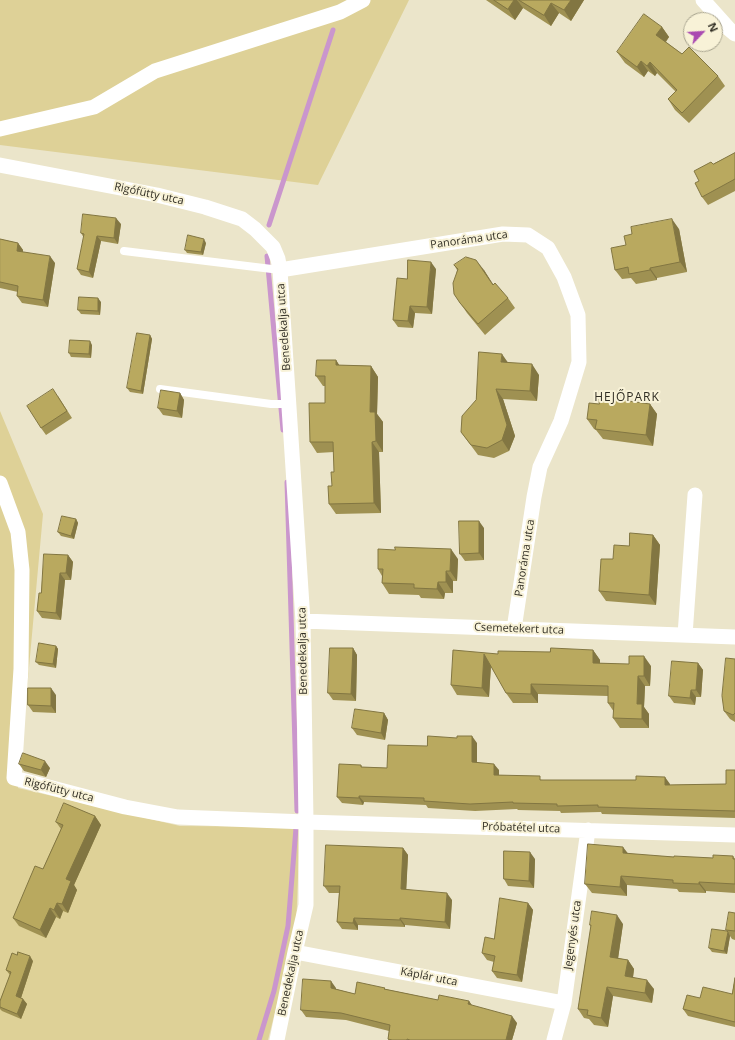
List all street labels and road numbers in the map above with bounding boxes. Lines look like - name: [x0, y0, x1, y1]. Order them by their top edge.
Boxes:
- street label: Rigófütty utca: [113, 180, 185, 208]
- street label: Panoráma utca: [430, 228, 508, 252]
- street label: Benedekalja utca: [274, 283, 294, 371]
- street label: Panoráma utca: [512, 518, 538, 598]
- street label: Benedekalja utca: [296, 607, 310, 695]
- street label: Csemetekert utca: [474, 621, 564, 637]
- street label: Rigófütty utca: [23, 775, 95, 805]
- street label: Próbatétel utca: [482, 820, 560, 836]
- street label: Jegenyés utca: [562, 899, 584, 971]
- street label: Benedekalja utca: [275, 929, 307, 1017]
- street label: Káplár utca: [399, 965, 459, 989]

